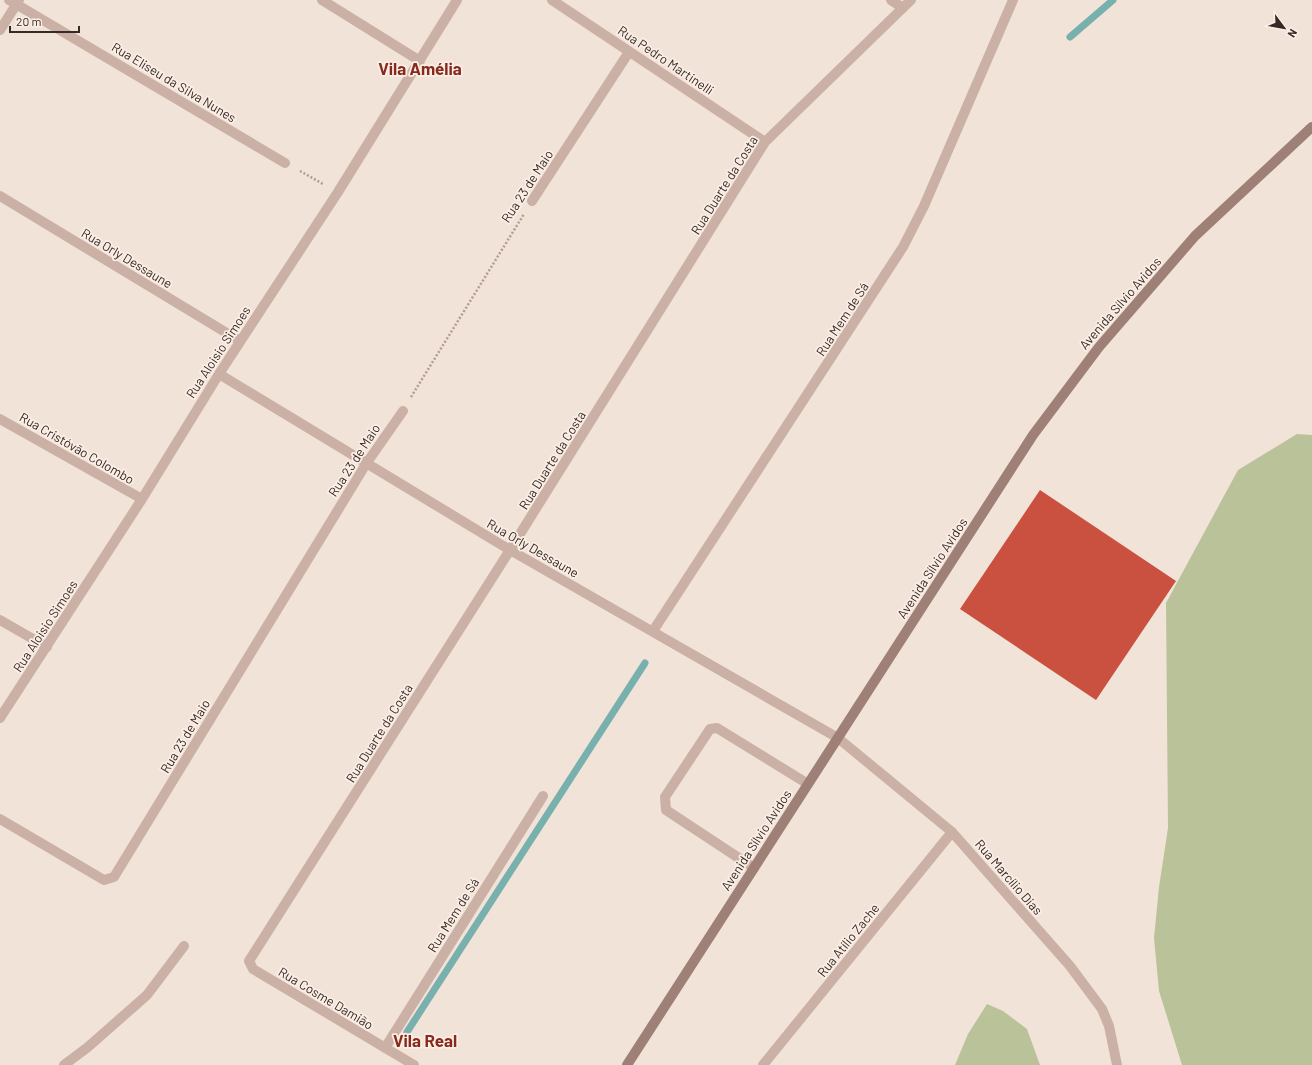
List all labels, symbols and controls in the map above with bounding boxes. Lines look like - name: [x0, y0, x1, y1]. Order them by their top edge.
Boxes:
- scale bar: [10, 8, 79, 34]
- north arrow: [1264, 8, 1304, 48]
- text: 20 m: [16, 14, 42, 28]
- street label: Rua Pedro Martinelli: [615, 22, 717, 98]
- text: N: [1285, 27, 1300, 40]
- street label: Rua Eliseu da Silva Nunes: [109, 38, 239, 126]
- district label: Vila Amélia: [378, 58, 462, 78]
- street label: Rua Duarte da Costa: [687, 133, 761, 237]
- street label: Rua 23 de Maio: [498, 147, 556, 225]
- street label: Rua Orly Dessaune: [79, 225, 175, 291]
- street label: Avenida Sílvio Avidos: [1076, 254, 1164, 352]
- street label: Rua Mem de Sá: [812, 279, 872, 359]
- street label: Rua Aloisio Simoes: [182, 303, 254, 401]
- street label: Rua Duarte da Costa: [515, 408, 589, 512]
- street label: Rua Cristóvão Colombo: [17, 409, 137, 487]
- street label: Rua 23 de Maio: [325, 421, 383, 499]
- street label: Rua Orly Dessaune: [484, 515, 582, 581]
- street label: Avenida Sílvio Avidos: [893, 515, 971, 621]
- street label: Rua Aloisio Simoes: [9, 577, 81, 675]
- street label: Rua Duarte da Costa: [342, 681, 416, 785]
- street label: Rua 23 de Maio: [157, 696, 213, 776]
- street label: Avenida Sílvio Avidos: [717, 787, 795, 893]
- street label: Rua Marcílio Dias: [972, 836, 1046, 918]
- street label: Rua Mem de Sá: [424, 875, 482, 955]
- street label: Rua Atílio Zache: [814, 900, 883, 980]
- street label: Rua Cosme Damião: [276, 963, 376, 1033]
- district label: Vila Real: [393, 1030, 457, 1050]

